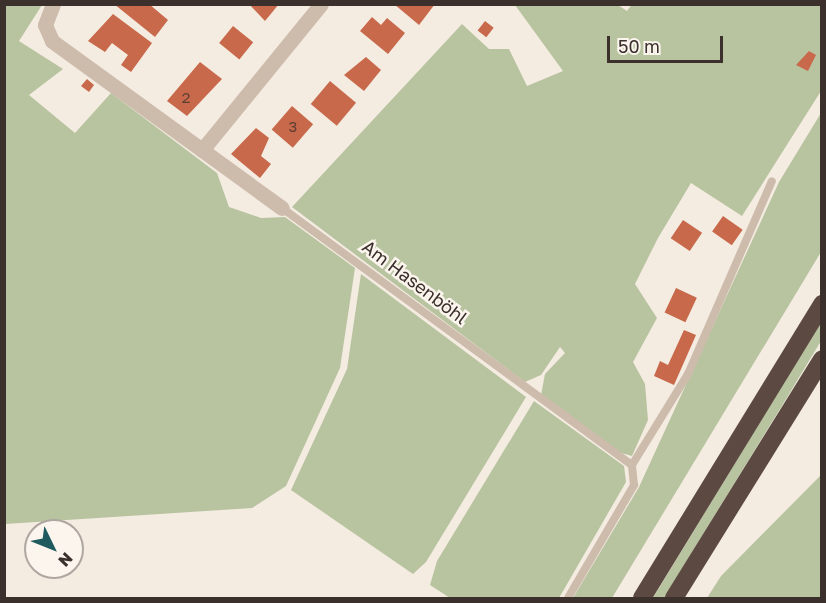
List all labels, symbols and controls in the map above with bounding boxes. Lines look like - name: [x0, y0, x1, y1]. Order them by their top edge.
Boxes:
- scale bar: [610, 24, 726, 62]
- text: 50 m: [618, 35, 660, 57]
- house number: 2: [182, 89, 190, 107]
- house number: 3: [289, 118, 297, 136]
- street label: Am Hasenböhl: [358, 235, 472, 329]
- north arrow: [24, 519, 84, 579]
- text: N: [54, 549, 77, 571]

